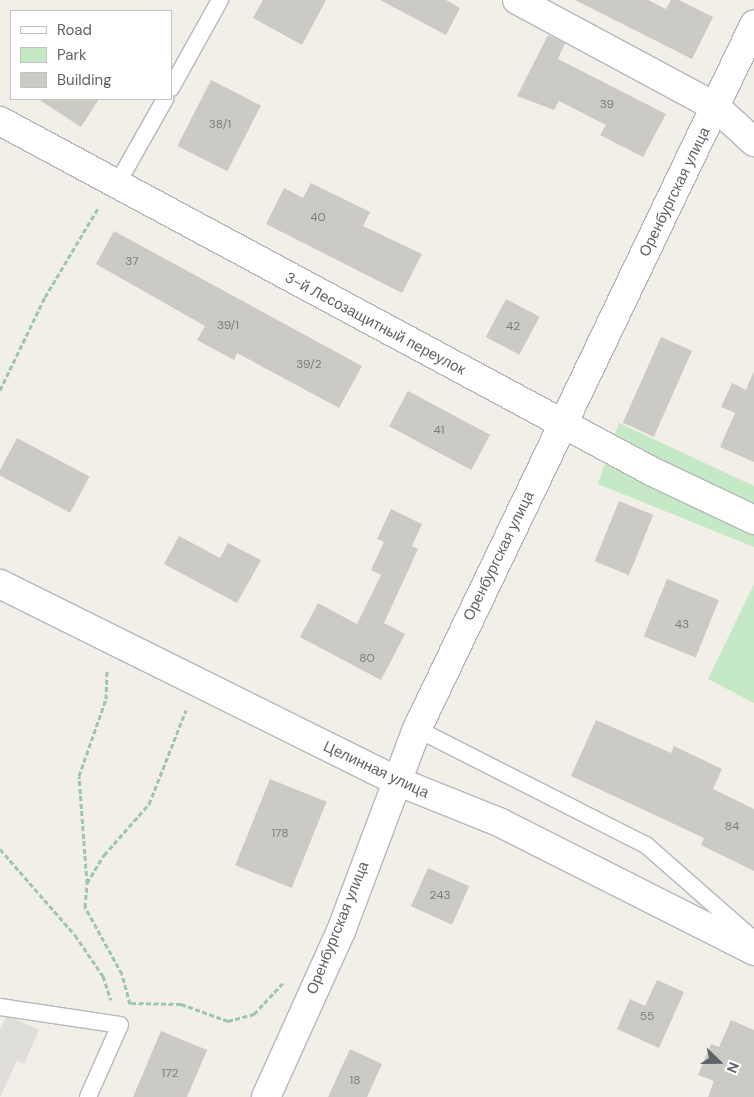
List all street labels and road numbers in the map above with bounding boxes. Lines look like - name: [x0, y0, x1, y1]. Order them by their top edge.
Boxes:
- street label: Оренбургская улица: [636, 124, 714, 260]
- street label: 3-й Лесозащитный переулок: [282, 269, 468, 379]
- street label: Оренбургская улица: [460, 488, 538, 624]
- street label: Целинная улица: [320, 738, 432, 802]
- street label: Оренбургская улица: [303, 859, 373, 997]

